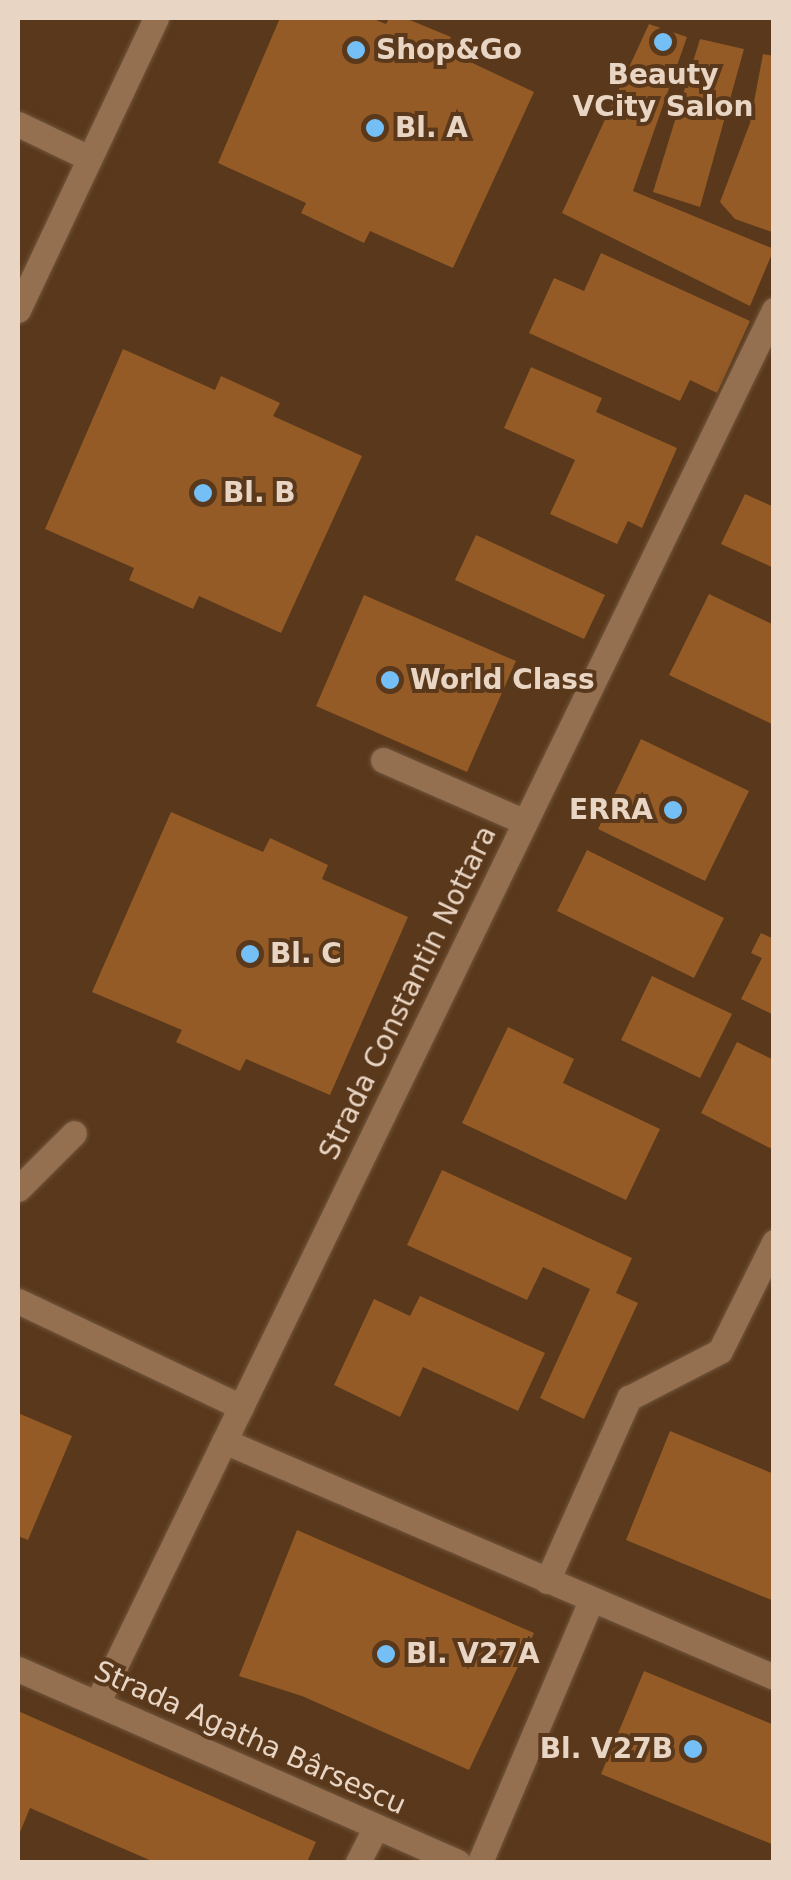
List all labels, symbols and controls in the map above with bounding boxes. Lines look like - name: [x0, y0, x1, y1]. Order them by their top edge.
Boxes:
- marker: Beauty VCity Salon: [652, 31, 674, 53]
- place label: Shop&Go: [376, 33, 522, 67]
- marker: Shop&Go: [345, 39, 367, 61]
- place label: Beauty VCity Salon: [572, 58, 754, 124]
- place label: Bl. A: [395, 111, 468, 145]
- marker: Bl. A: [364, 117, 386, 139]
- place label: Bl. B: [223, 476, 296, 510]
- marker: Bl. B: [192, 482, 214, 504]
- place label: World Class: [410, 663, 595, 697]
- marker: World Class: [379, 669, 401, 691]
- place label: ERRA: [569, 793, 653, 827]
- marker: ERRA: [662, 799, 684, 821]
- street label: Strada Constantin Nottara: [312, 821, 504, 1165]
- place label: Bl. C: [270, 937, 342, 971]
- marker: Bl. C: [239, 943, 261, 965]
- place label: Bl. V27A: [406, 1637, 540, 1671]
- marker: Bl. V27A: [375, 1643, 397, 1665]
- street label: Strada Agatha Bârsescu: [89, 1654, 411, 1822]
- place label: Bl. V27B: [540, 1732, 673, 1766]
- marker: Bl. V27B: [682, 1738, 704, 1760]

